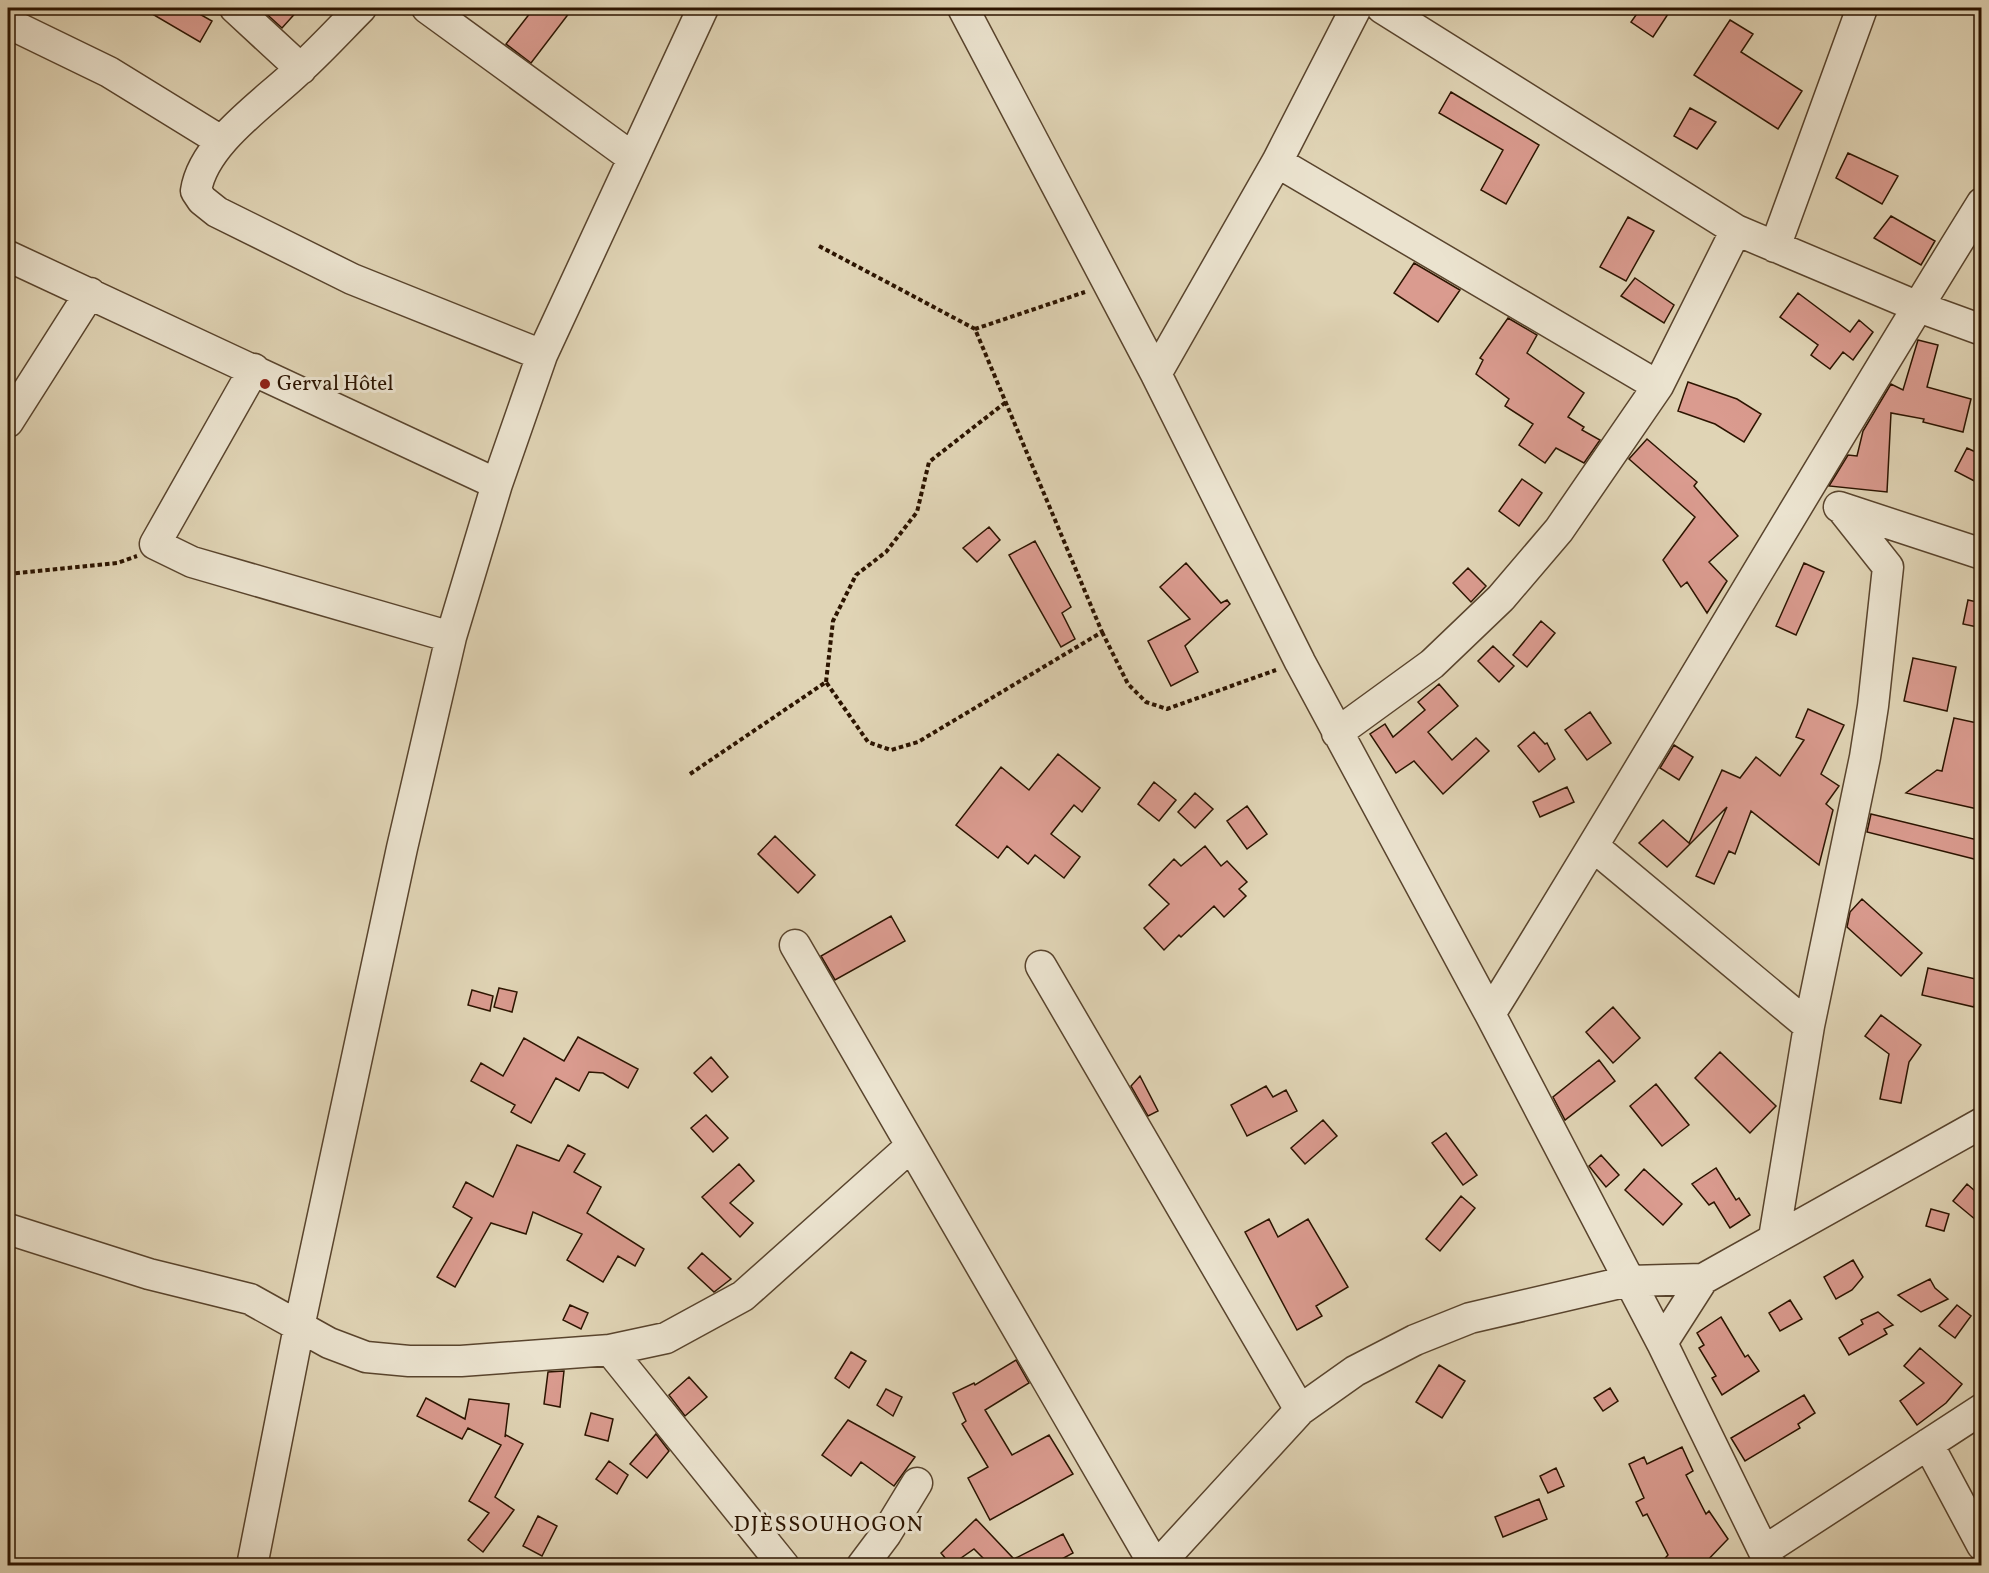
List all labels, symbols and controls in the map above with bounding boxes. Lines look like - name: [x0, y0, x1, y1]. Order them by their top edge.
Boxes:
- place label: Gerval Hôtel: [277, 370, 394, 399]
- marker: Gerval Hôtel: [258, 377, 272, 391]
- district label: DJÈSSOUHOGON: [734, 1510, 924, 1541]

